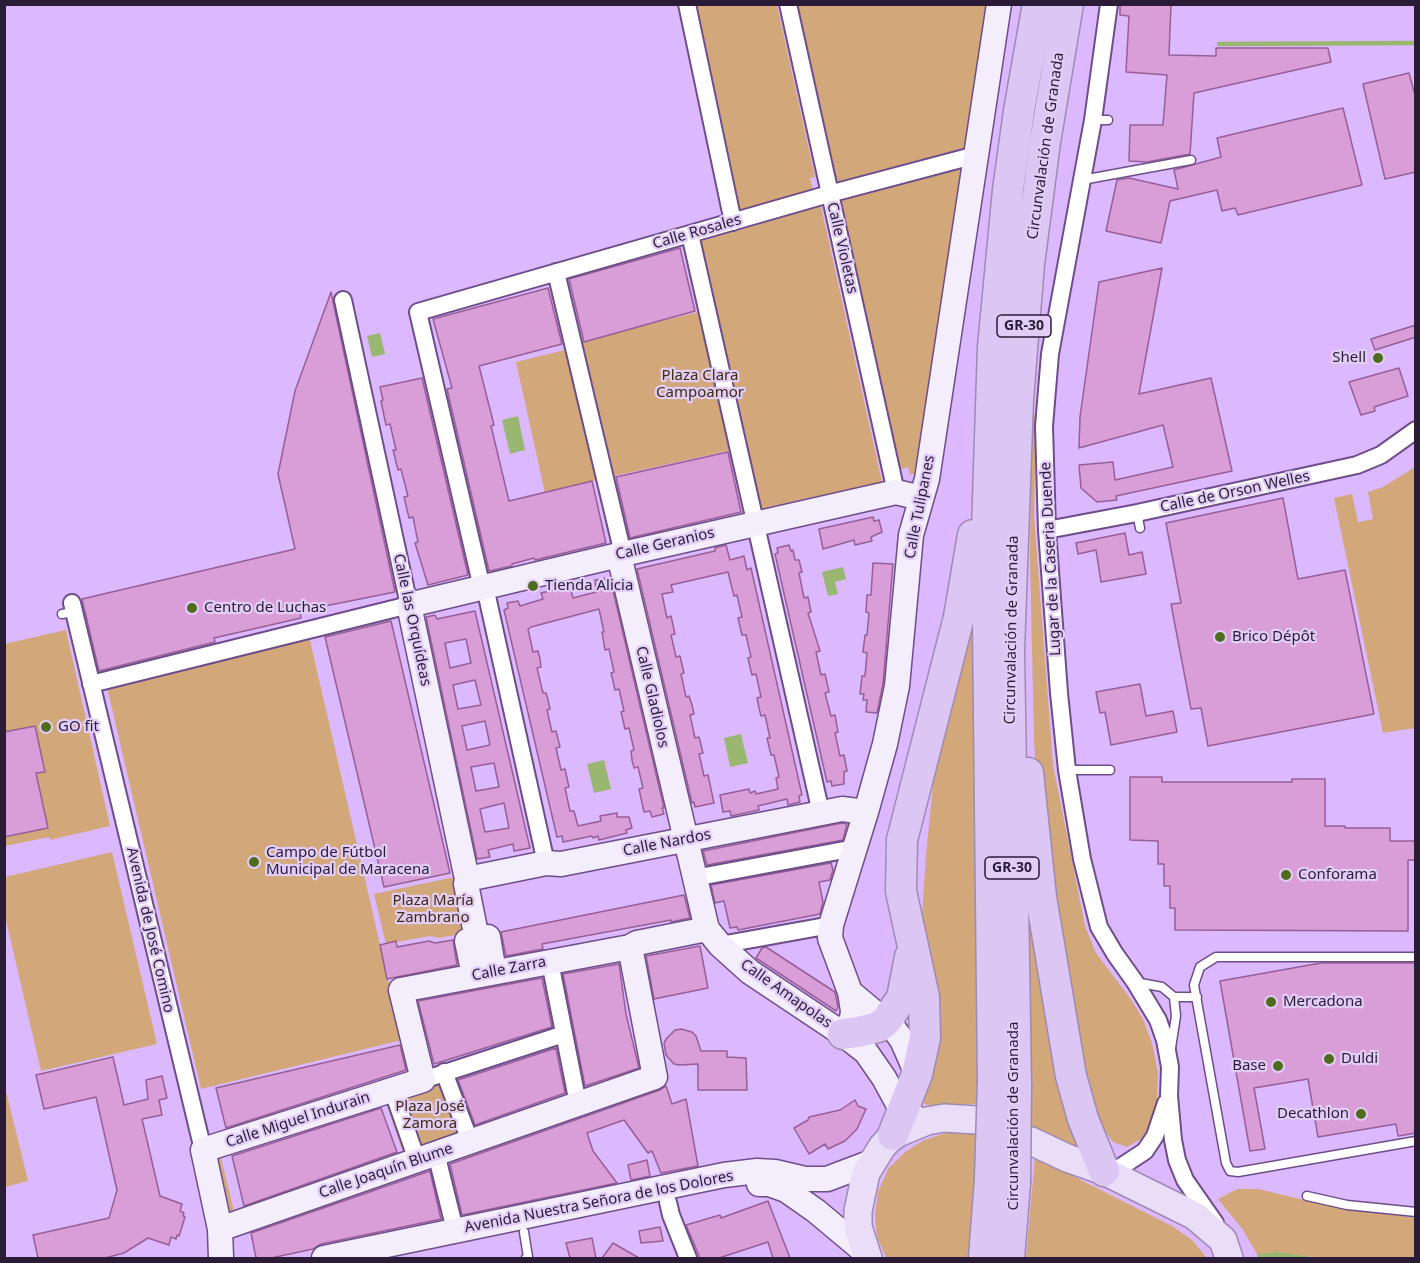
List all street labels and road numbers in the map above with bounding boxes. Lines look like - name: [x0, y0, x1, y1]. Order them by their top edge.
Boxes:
- street label: Circunvalación de Granada: [1024, 51, 1068, 241]
- street label: Calle Violetas: [823, 201, 861, 295]
- street label: Calle Rosales: [651, 211, 743, 253]
- road number: GR-30: [997, 315, 1051, 337]
- street label: Calle Tulipanes: [901, 454, 939, 560]
- street label: Lugar de la Caseria Duende: [1037, 462, 1065, 656]
- street label: Calle de Orson Welles: [1159, 467, 1311, 517]
- street label: Calle Geranios: [614, 524, 716, 564]
- street label: Circunvalación de Granada: [1001, 535, 1023, 725]
- street label: Calle las Orquídeas: [389, 552, 435, 688]
- street label: Calle Gladiolos: [632, 645, 672, 749]
- street label: Calle Nardos: [622, 826, 712, 860]
- street label: Avenida de José Comino: [122, 845, 178, 1015]
- road number: GR-30: [985, 857, 1039, 879]
- street label: Calle Zarra: [470, 953, 548, 985]
- street label: Calle Amapolas: [737, 956, 835, 1032]
- street label: Circunvalación de Granada: [1005, 1022, 1023, 1210]
- street label: Calle Miguel Indurain: [224, 1088, 372, 1152]
- street label: Calle Joaquín Blume: [317, 1140, 455, 1202]
- street label: Avenida Nuestra Señora de los Dolores: [463, 1167, 735, 1237]

